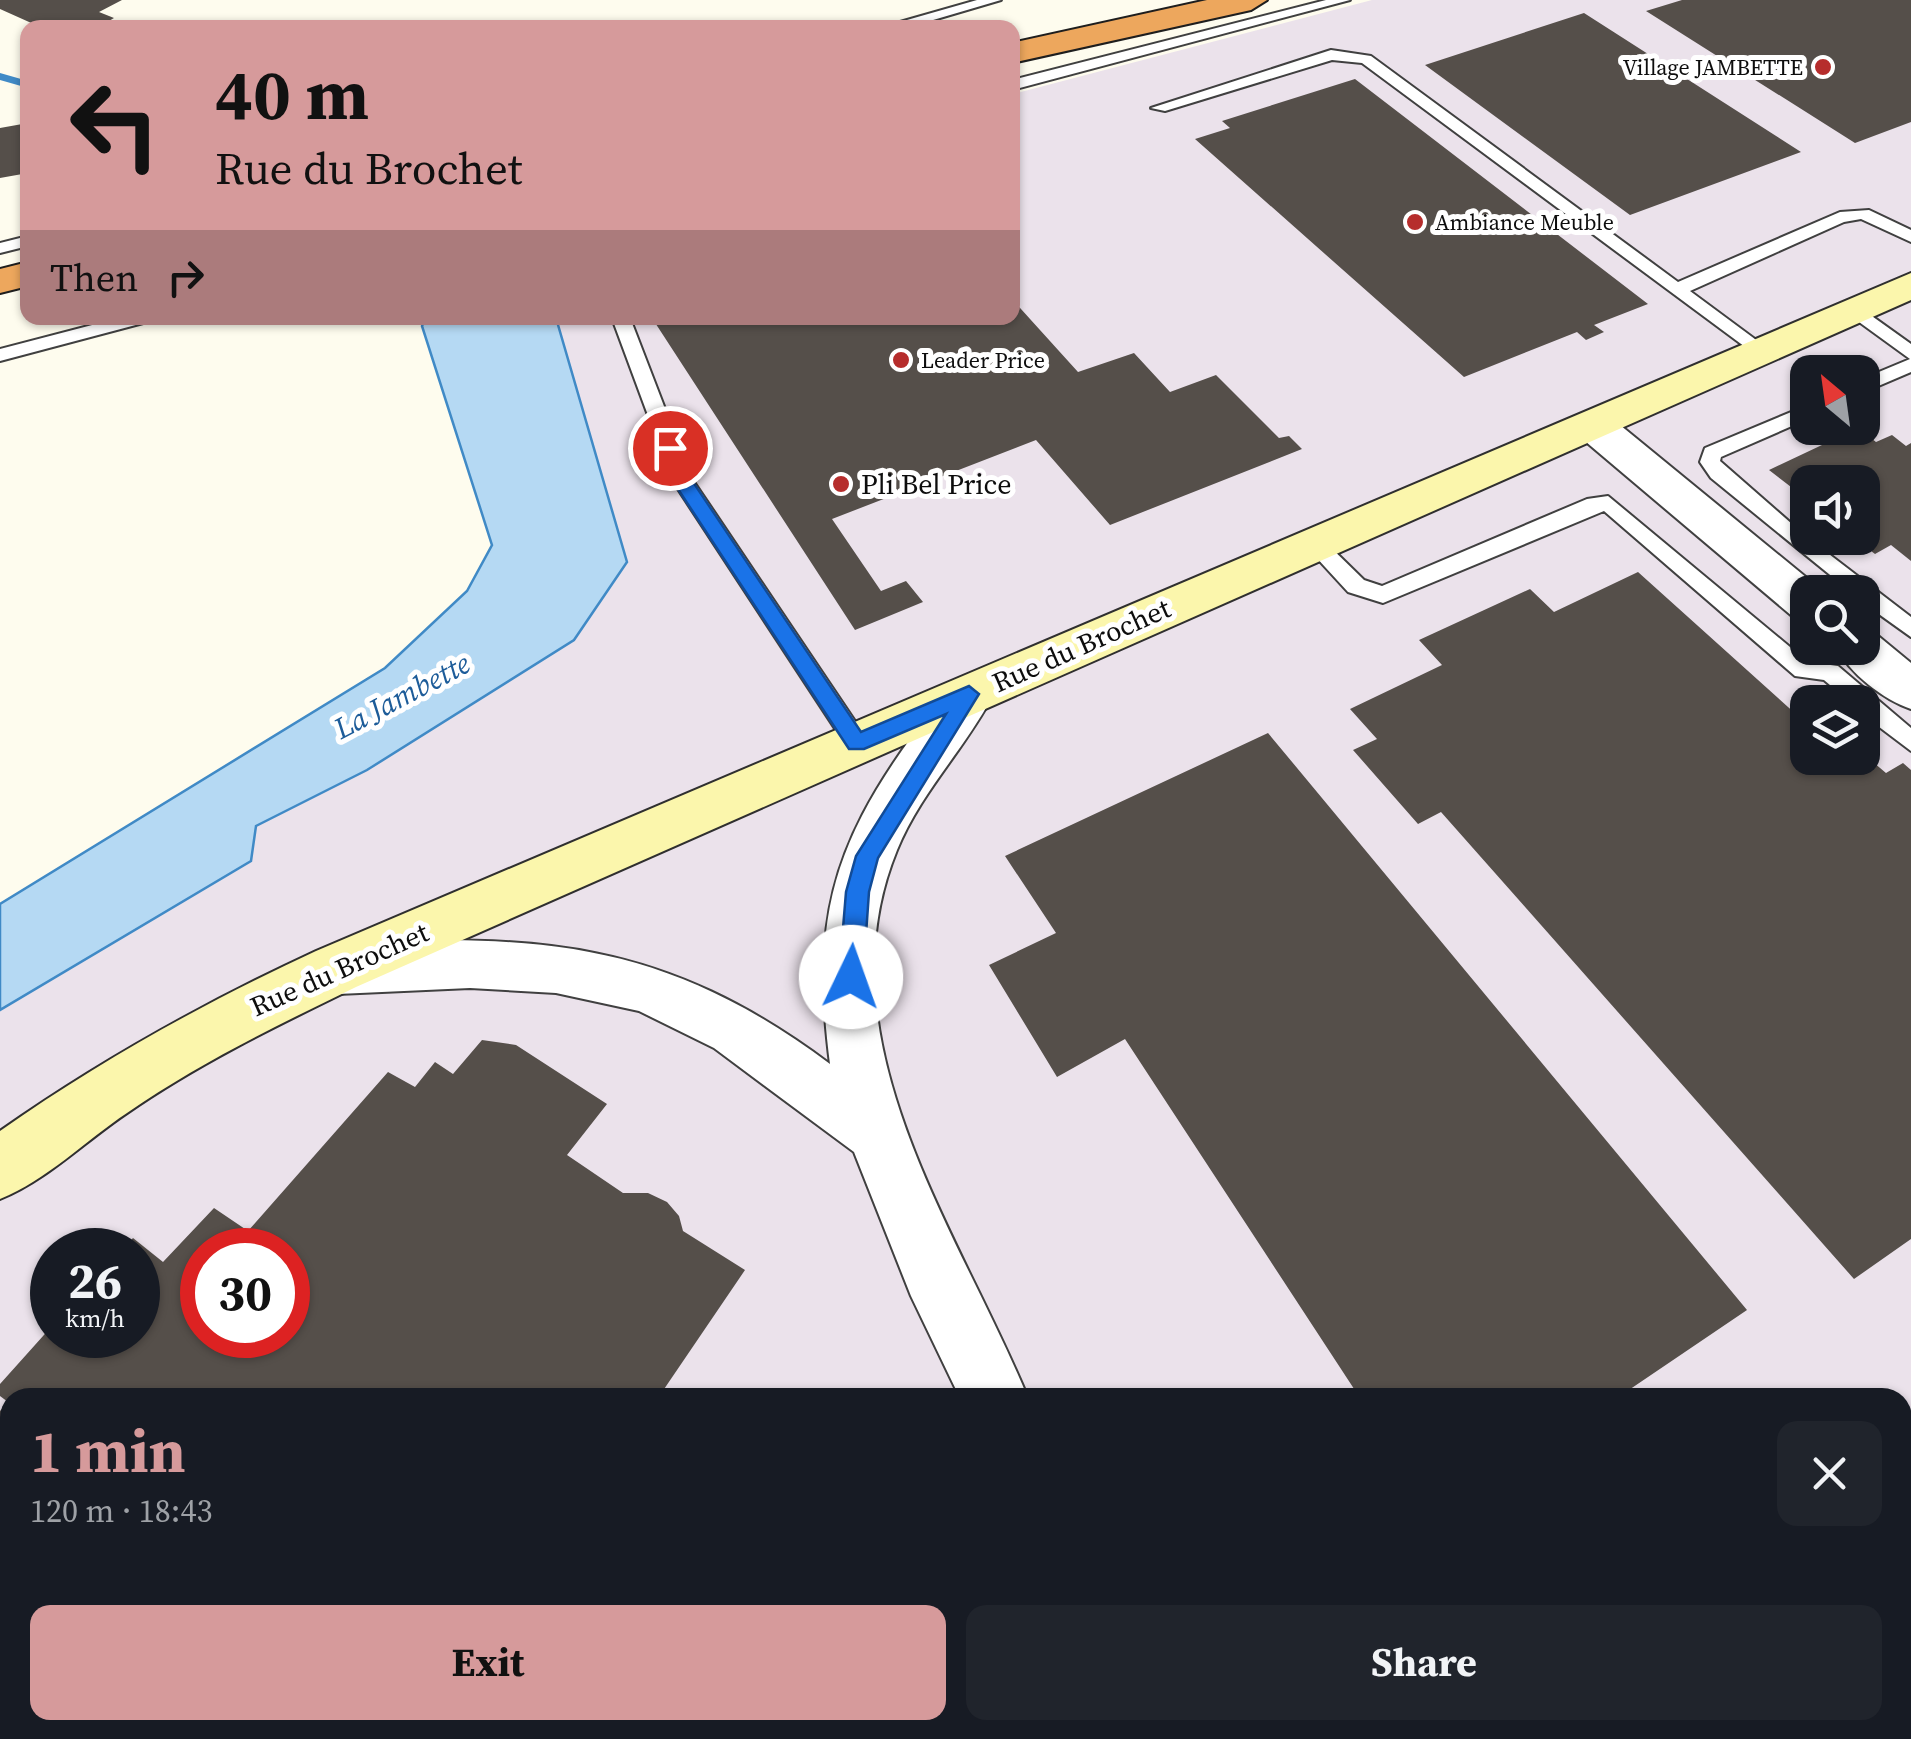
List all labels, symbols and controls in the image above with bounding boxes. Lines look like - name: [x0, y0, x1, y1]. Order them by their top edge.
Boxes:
- text: 40 m: [215, 46, 369, 142]
- place label: Village JAMBETTE: [1623, 52, 1803, 82]
- marker: Village JAMBETTE: [1812, 56, 1834, 78]
- icon: left: [50, 60, 180, 190]
- text: Rue du Brochet: [215, 137, 523, 199]
- place label: Ambiance Meuble: [1435, 207, 1614, 237]
- marker: Ambiance Meuble: [1404, 211, 1426, 233]
- icon: right: [158, 250, 213, 305]
- text: Then: [50, 252, 138, 304]
- place label: Leader Price: [921, 345, 1045, 375]
- marker: Leader Price: [890, 349, 912, 371]
- north arrow: [1790, 355, 1880, 445]
- map controls: [1790, 355, 1880, 775]
- pin: [628, 406, 713, 491]
- icon: arrive: [643, 421, 698, 476]
- place label: Pli Bel Price: [861, 465, 1012, 503]
- button: sound: [1790, 465, 1880, 555]
- marker: Pli Bel Price: [830, 473, 852, 495]
- button: search: [1790, 575, 1880, 665]
- street label: Rue du Brochet: [986, 588, 1177, 701]
- water label: La Jambette: [326, 643, 477, 749]
- button: layers: [1790, 685, 1880, 775]
- street label: Rue du Brochet: [244, 912, 435, 1025]
- position arrow: [799, 925, 903, 1029]
- speed limit sign: 30: [180, 1228, 310, 1358]
- text: 26: [68, 1246, 122, 1315]
- text: km/h: [65, 1301, 125, 1335]
- text: 1 min: [30, 1410, 186, 1492]
- button: close: [1777, 1421, 1882, 1526]
- text: 120 m · 18:43: [30, 1489, 212, 1533]
- button: Exit: [30, 1605, 946, 1720]
- button: Share: [966, 1605, 1882, 1720]

